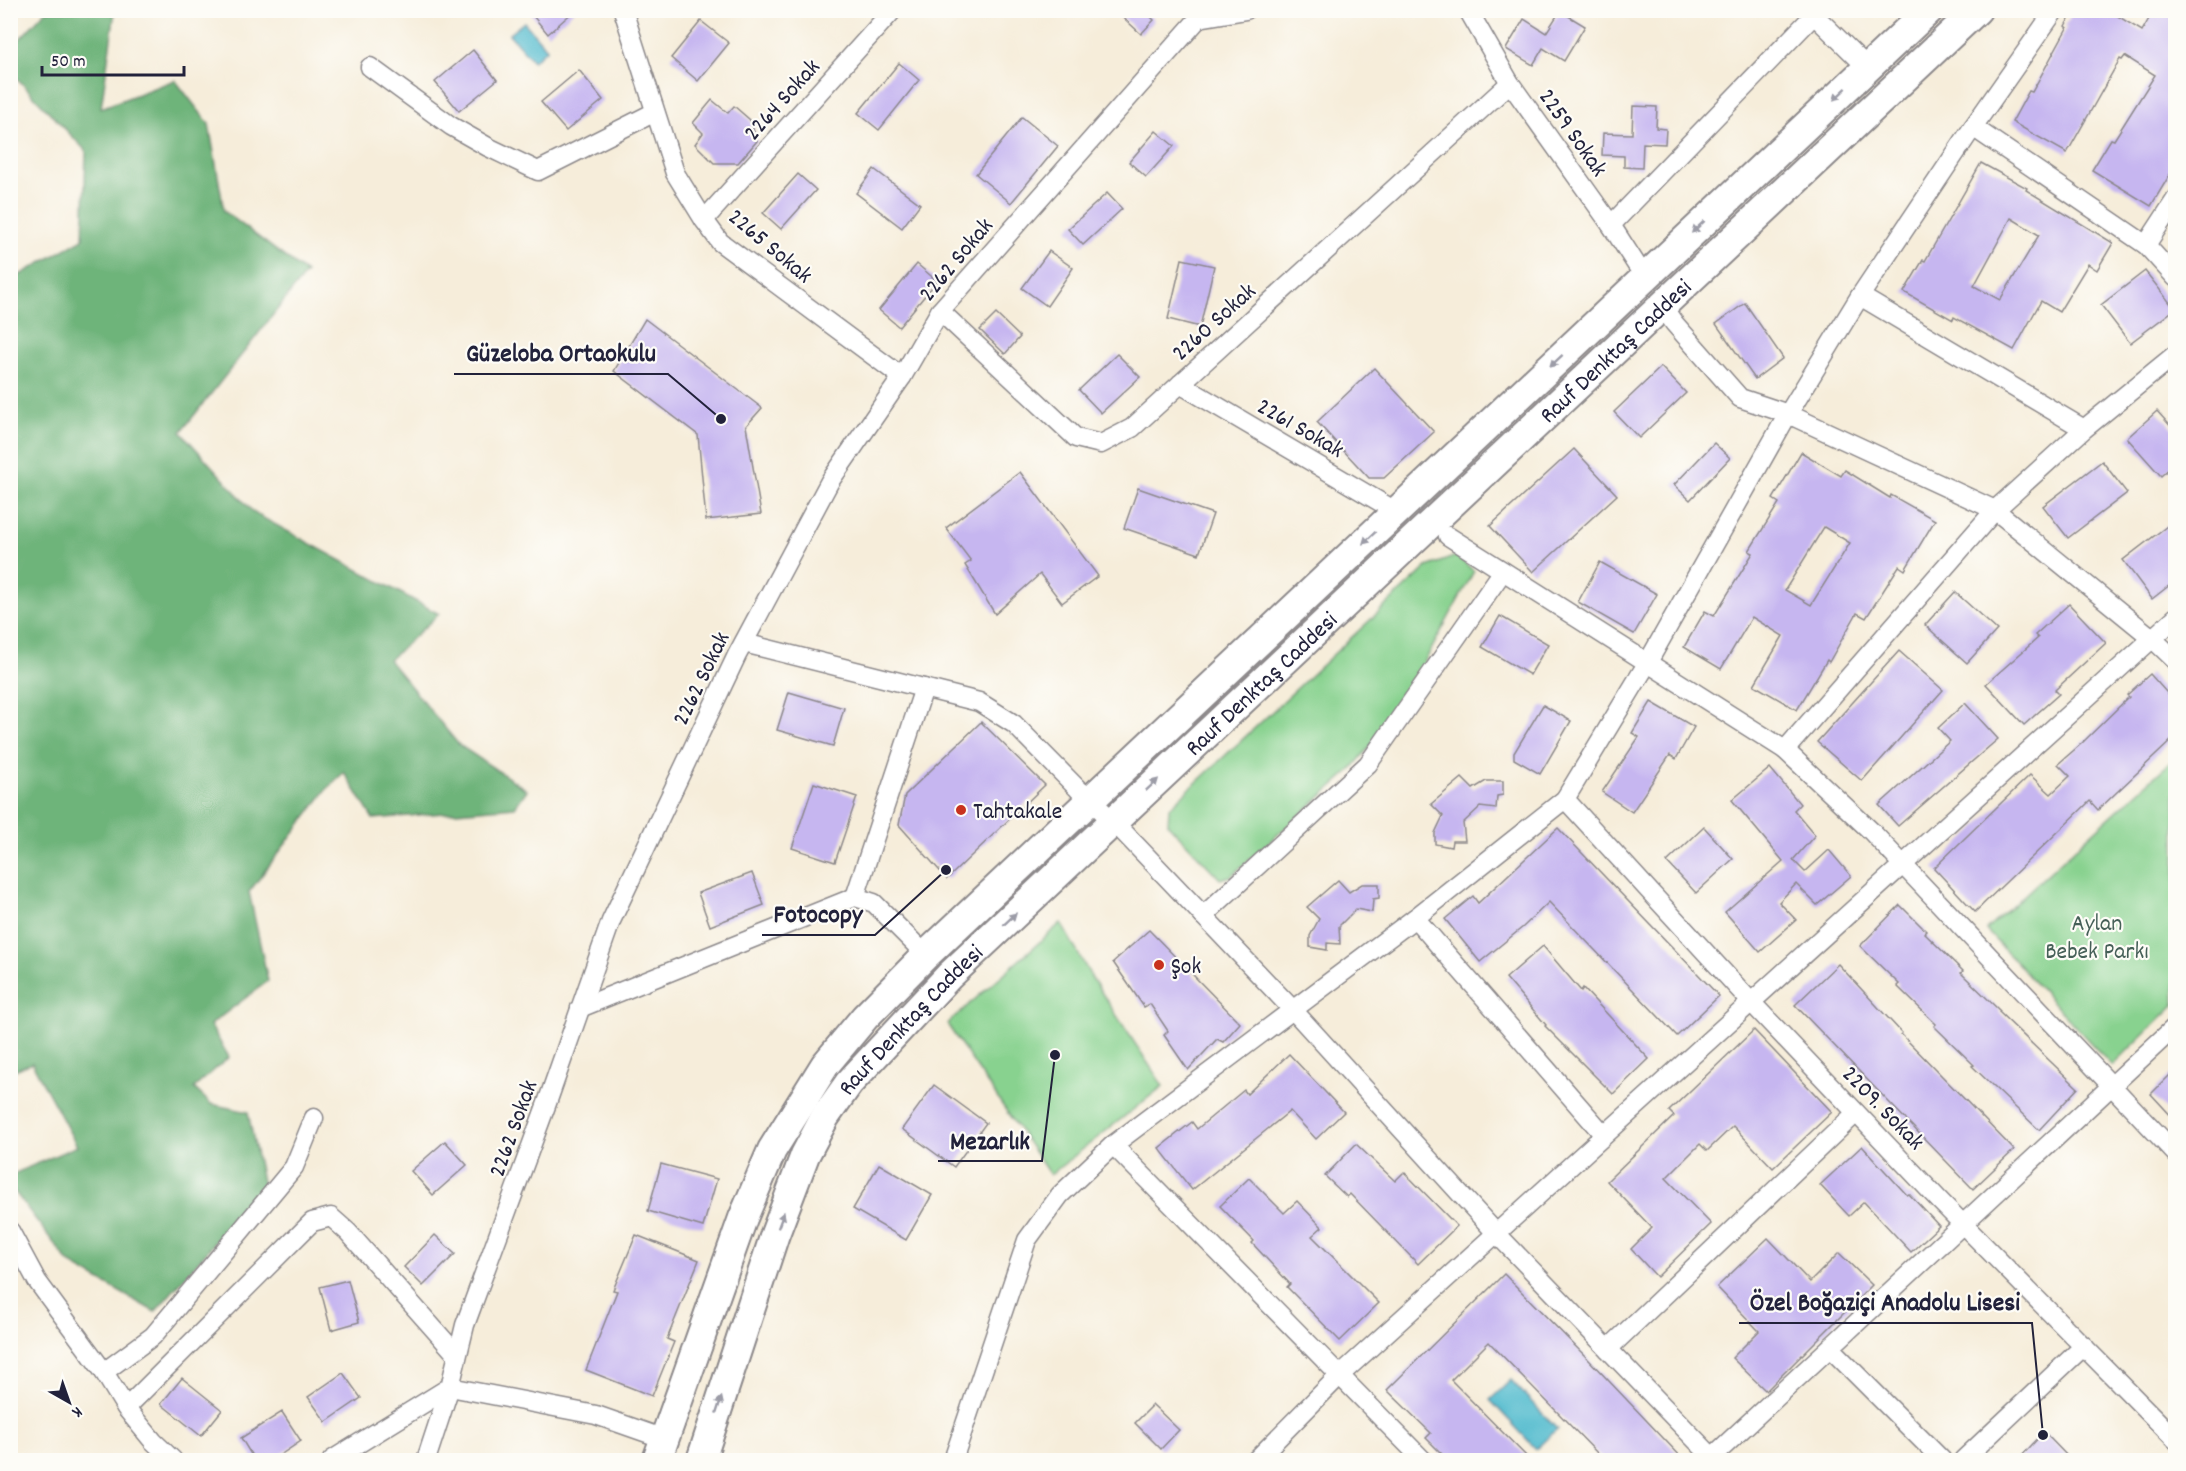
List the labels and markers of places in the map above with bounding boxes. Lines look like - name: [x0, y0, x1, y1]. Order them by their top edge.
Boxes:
- callout: Güzeloba Ortaokulu: [454, 330, 668, 374]
- place label: Tahtakale: [973, 796, 1062, 830]
- marker: Tahtakale: [954, 803, 968, 817]
- callout: Fotocopy: [762, 891, 875, 935]
- place label: Şok: [1171, 951, 1201, 985]
- marker: Şok: [1152, 958, 1166, 972]
- callout: Mezarlık: [938, 1117, 1042, 1161]
- callout: Özel Boğaziçi Anadolu Lisesi: [1739, 1279, 2032, 1323]

